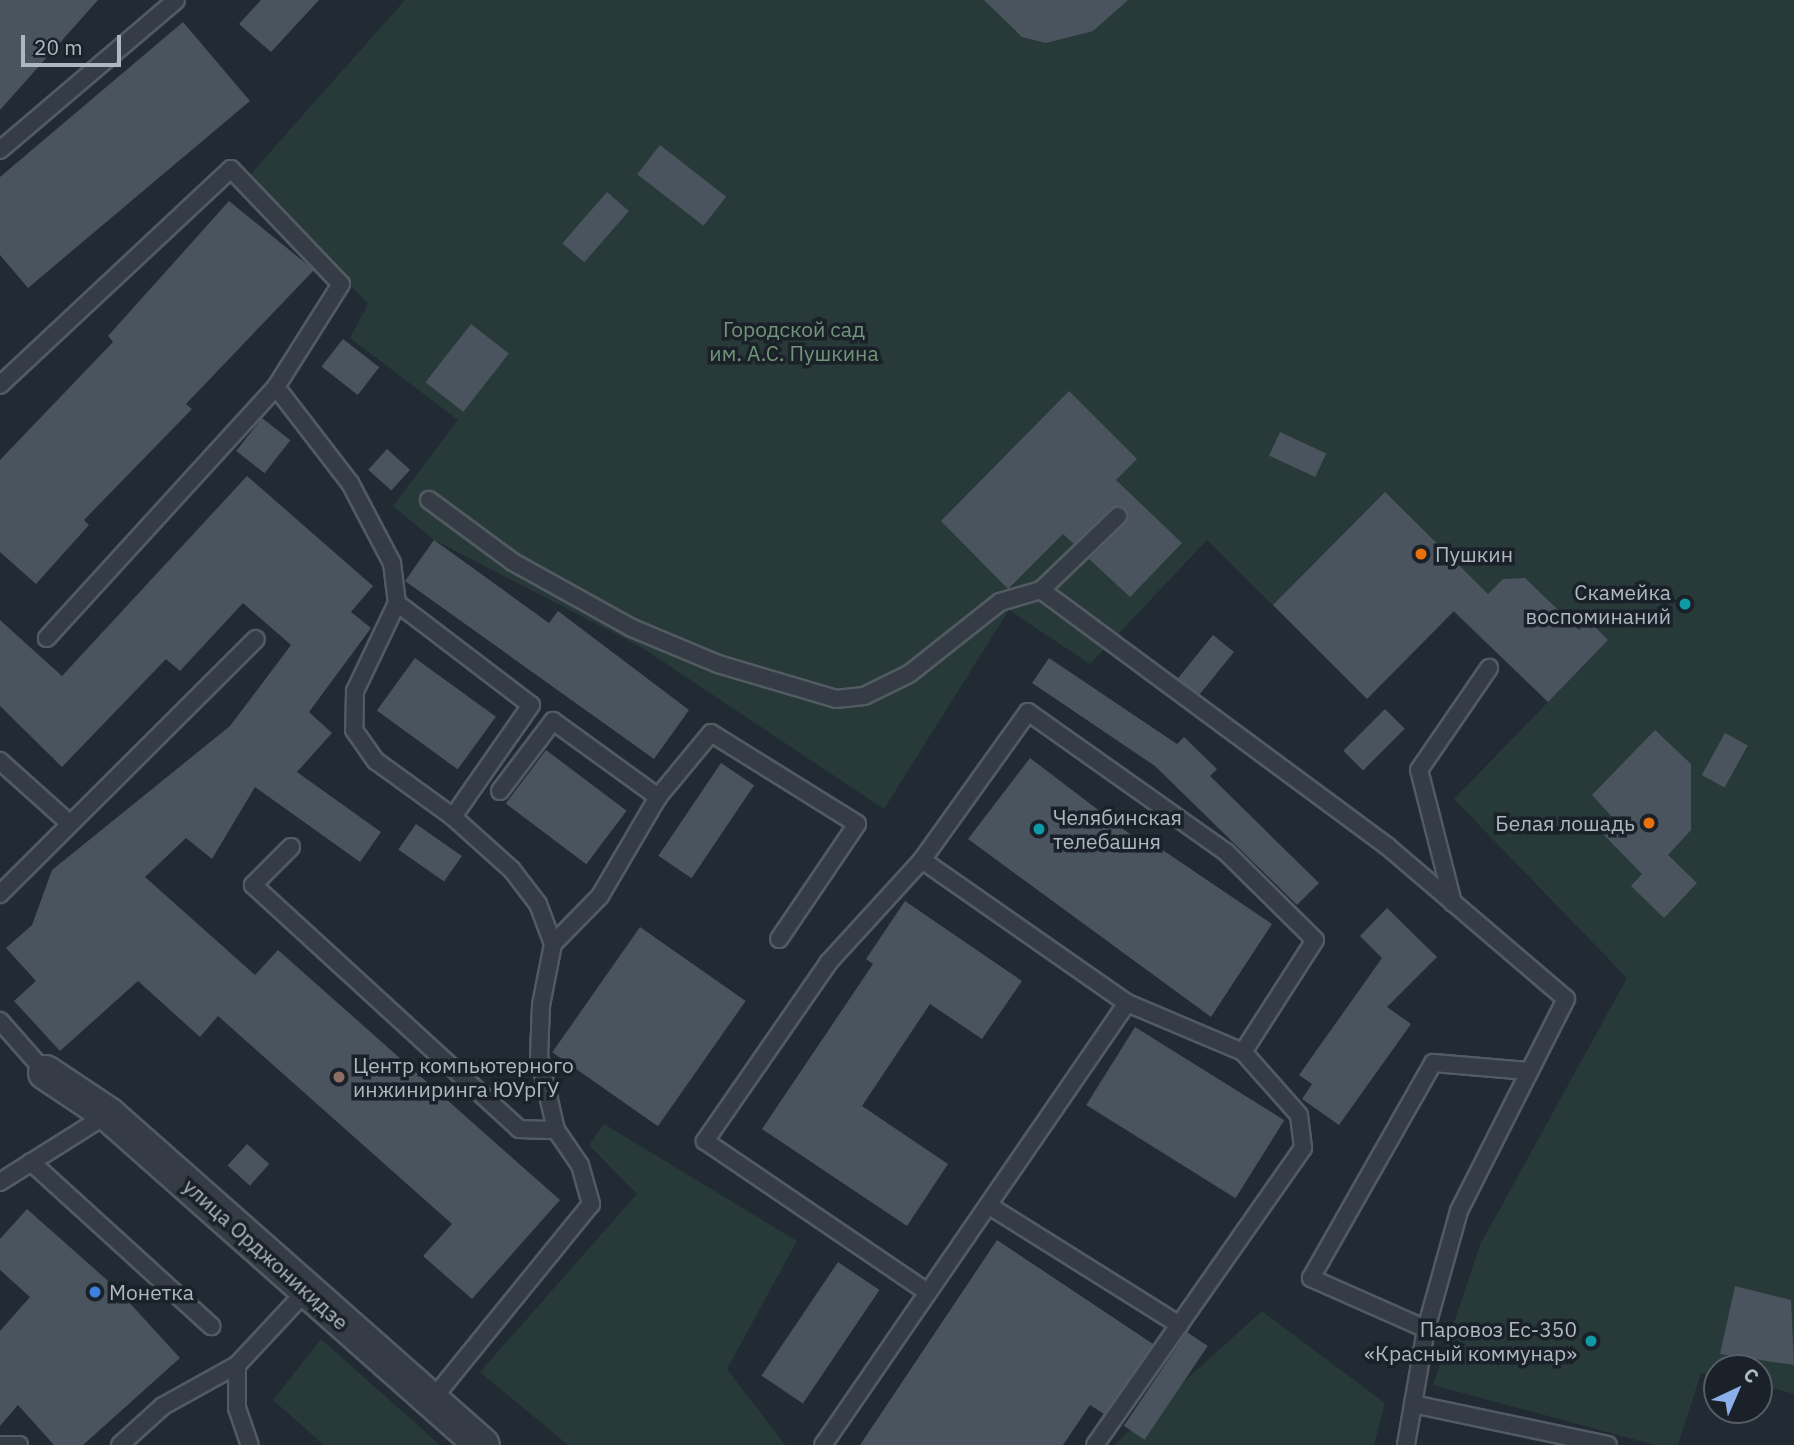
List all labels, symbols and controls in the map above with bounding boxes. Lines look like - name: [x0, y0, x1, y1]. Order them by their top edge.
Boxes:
- scale bar: [24, 21, 124, 65]
- text: 20 m: [34, 33, 83, 61]
- park label: Городской сад им. А.С. Пушкина: [709, 316, 879, 366]
- place label: Пушкин: [1435, 541, 1513, 567]
- marker: Пушкин: [1413, 546, 1429, 562]
- place label: Скамейка воспоминаний: [1526, 579, 1671, 629]
- marker: Скамейка воспоминаний: [1677, 596, 1693, 612]
- place label: Челябинская телебашня: [1053, 804, 1182, 854]
- place label: Белая лошадь: [1495, 810, 1635, 836]
- marker: Белая лошадь: [1641, 815, 1657, 831]
- marker: Челябинская телебашня: [1031, 821, 1047, 837]
- place label: Центр компьютерного инжиниринга ЮУрГУ: [353, 1052, 574, 1102]
- marker: Центр компьютерного инжиниринга ЮУрГУ: [331, 1069, 347, 1085]
- street label: улица Орджоникидзе: [178, 1173, 354, 1335]
- place label: Монетка: [109, 1279, 194, 1305]
- marker: Монетка: [87, 1284, 103, 1300]
- place label: Паровоз Ес-350 «Красный коммунар»: [1364, 1316, 1577, 1366]
- marker: Паровоз Ес-350 «Красный коммунар»: [1583, 1333, 1599, 1349]
- north arrow: [1703, 1354, 1773, 1424]
- text: С: [1738, 1362, 1764, 1388]

